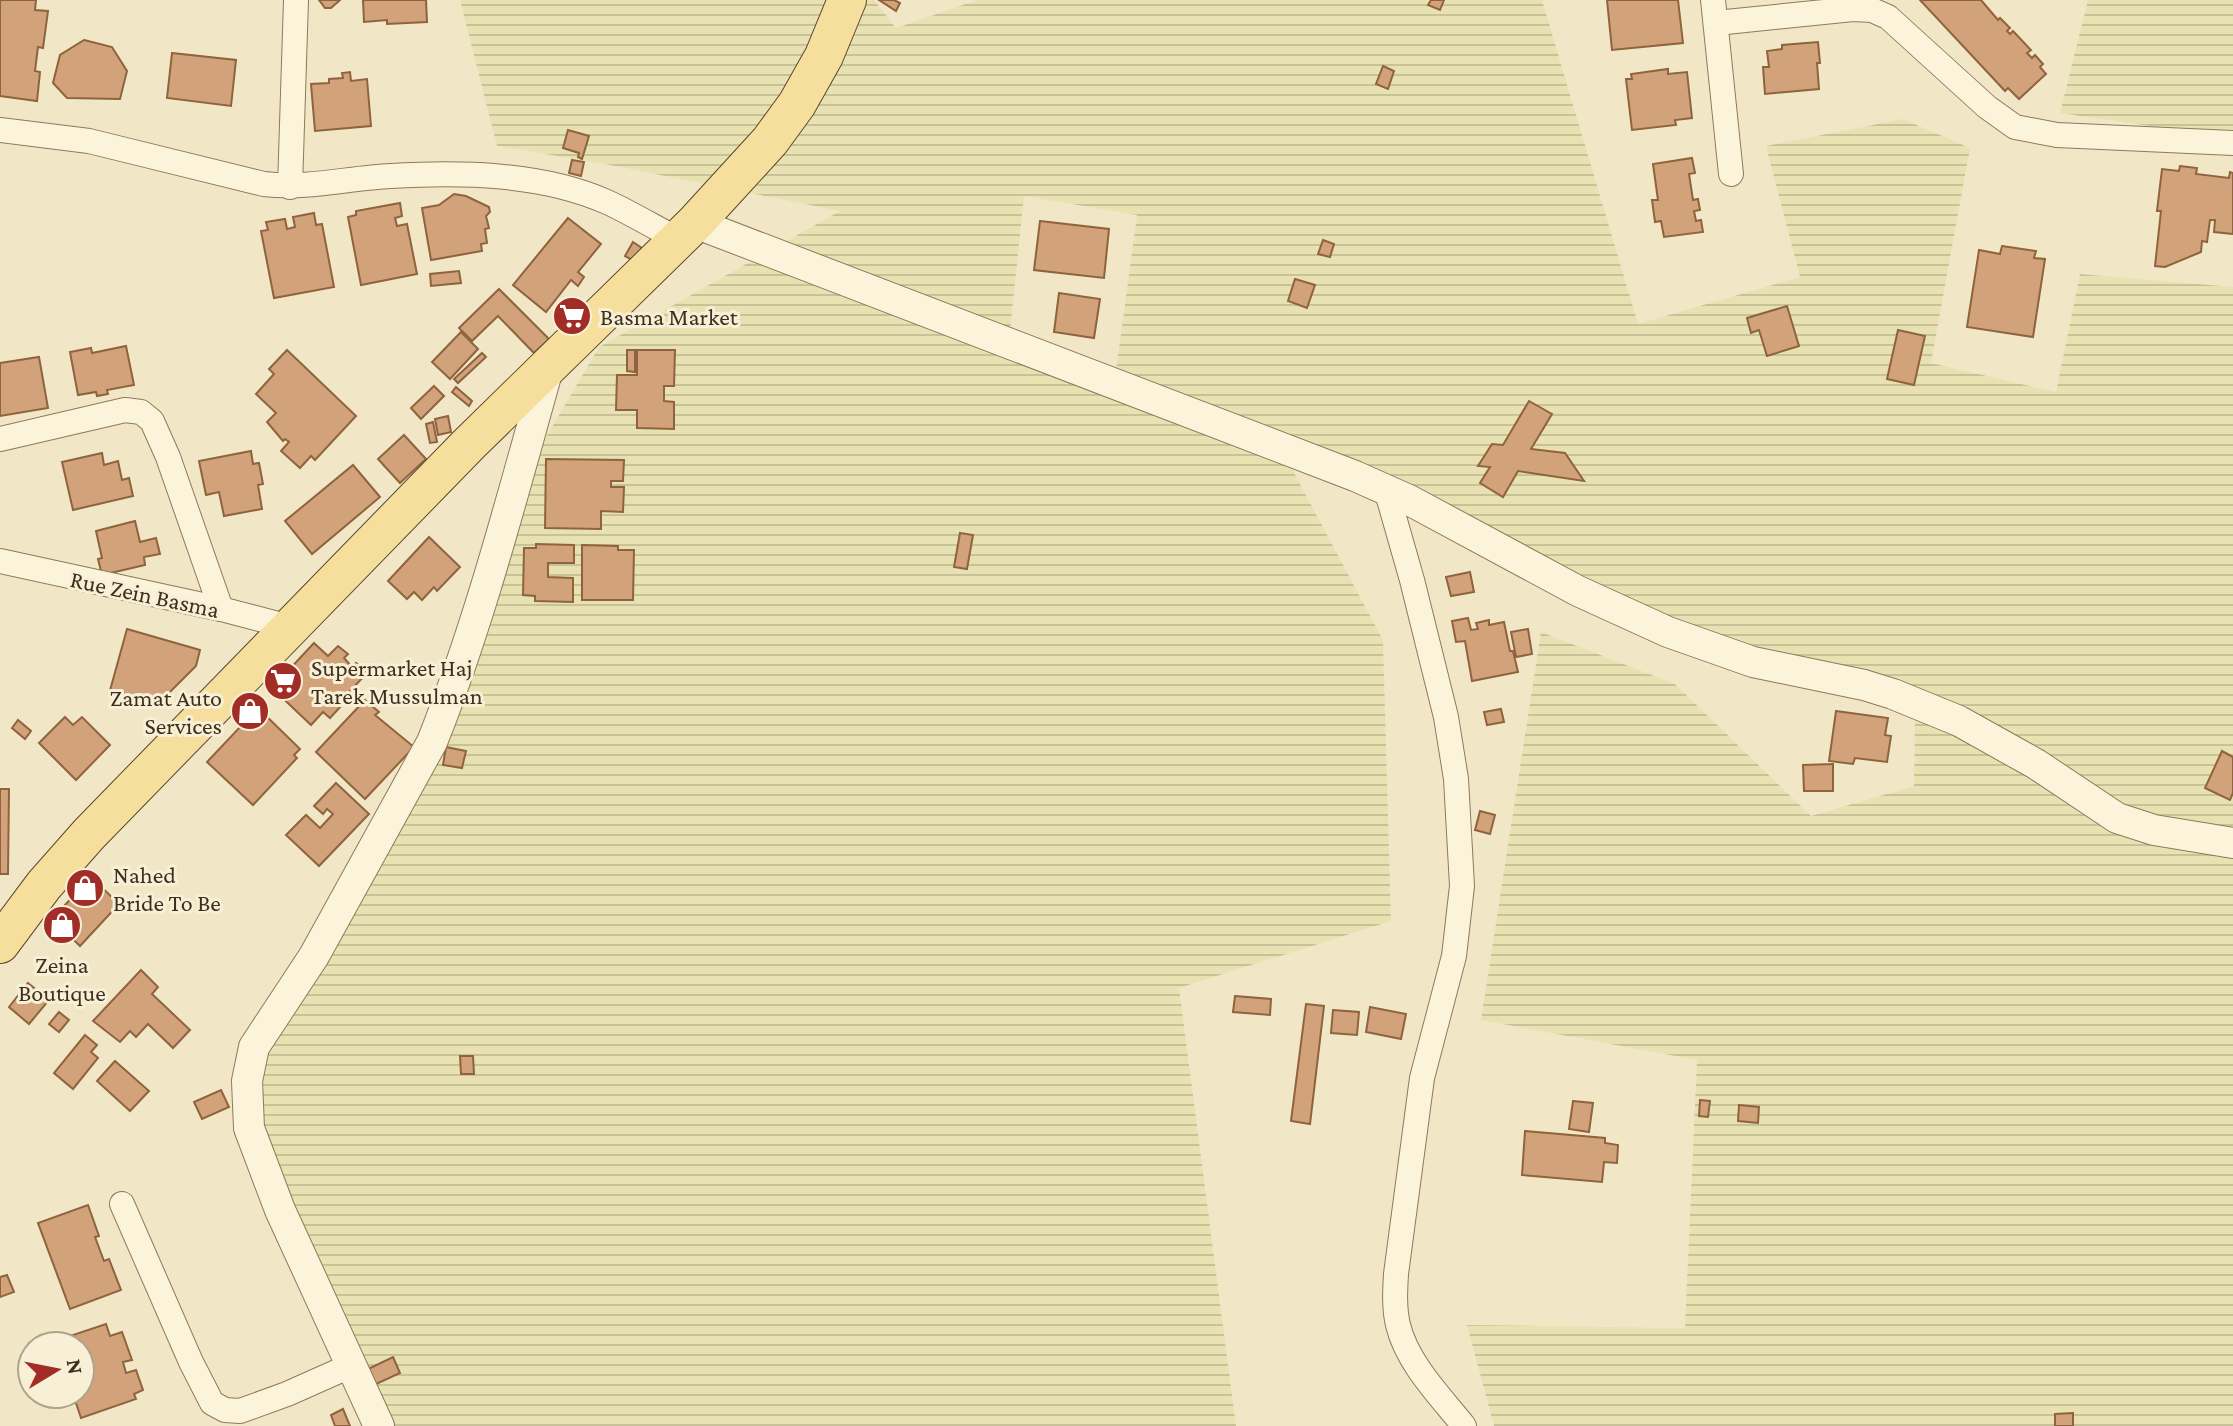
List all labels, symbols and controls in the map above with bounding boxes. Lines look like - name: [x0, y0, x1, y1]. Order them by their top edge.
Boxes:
- supermarket icon: Basma Market: [551, 295, 593, 337]
- place label: Basma Market: [600, 303, 739, 330]
- street label: Rue Zein Basma: [68, 565, 222, 623]
- place label: Supermarket Haj Tarek Mussulman: [311, 654, 483, 709]
- supermarket icon: Supermarket Haj Tarek Mussulman: [262, 660, 304, 702]
- place label: Zamat Auto Services: [110, 684, 222, 739]
- shop icon: Zamat Auto Services: [229, 690, 271, 732]
- place label: Nahed Bride To Be: [113, 861, 221, 916]
- shop icon: Nahed Bride To Be: [64, 867, 106, 909]
- shop icon: Zeina Boutique: [41, 904, 83, 946]
- place label: Zeina Boutique: [18, 951, 106, 1006]
- north arrow: [16, 1330, 96, 1410]
- text: N: [62, 1357, 89, 1376]

